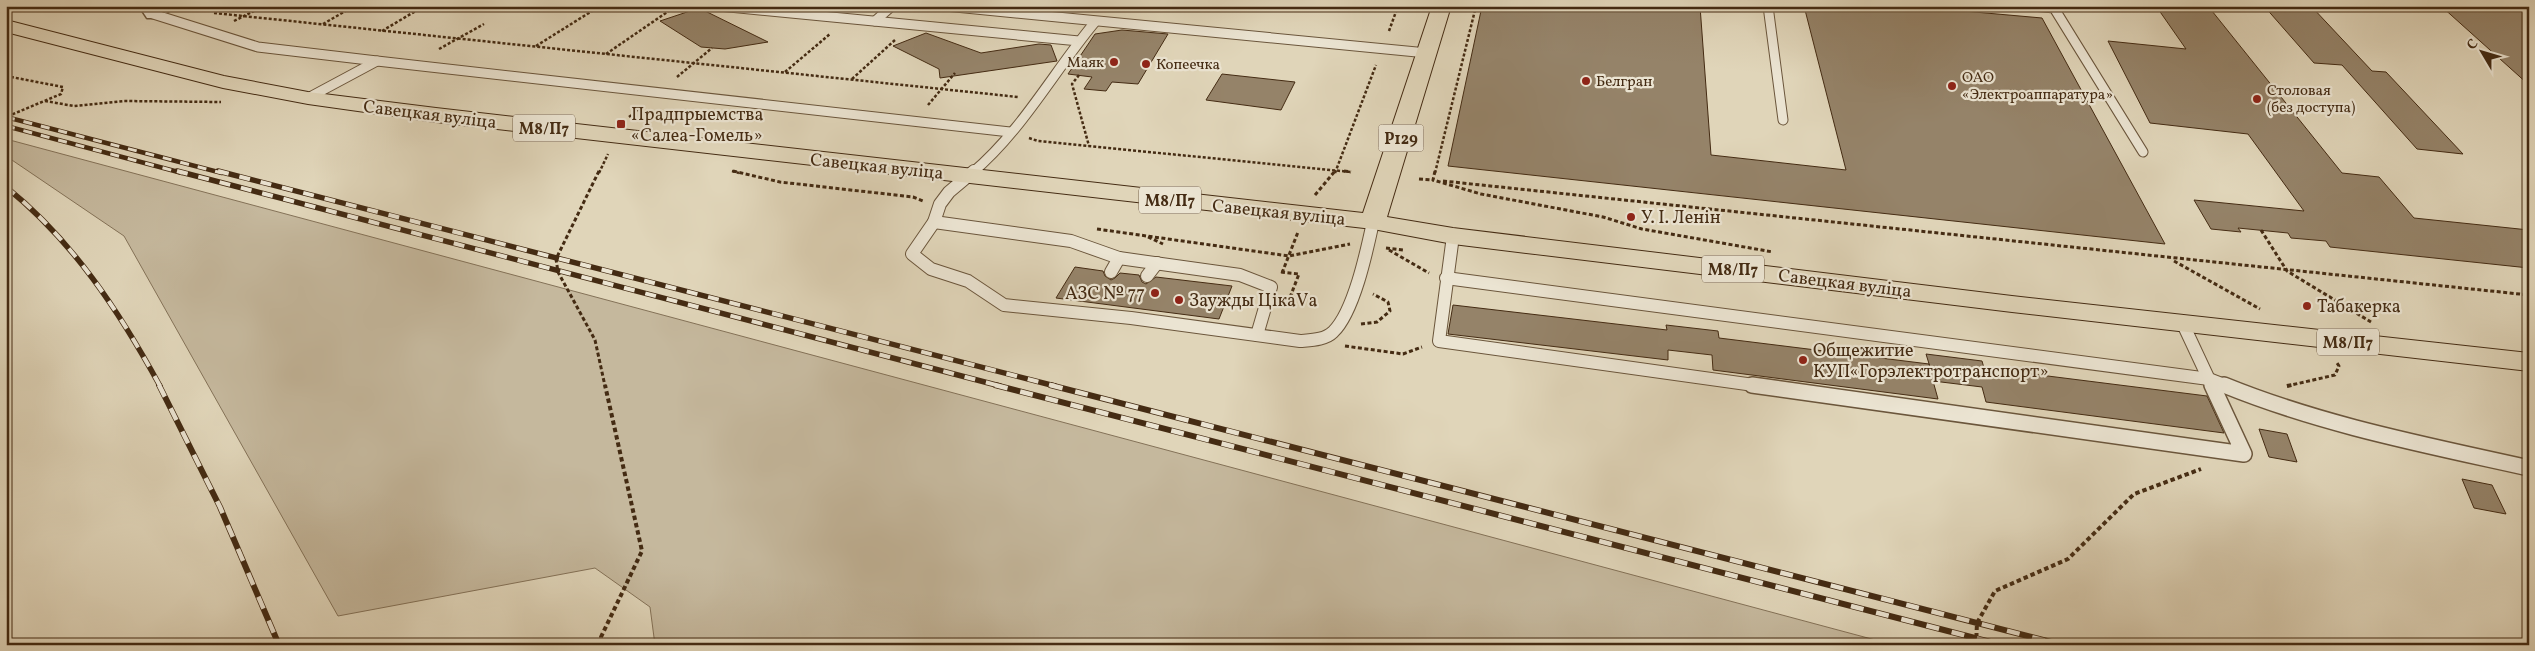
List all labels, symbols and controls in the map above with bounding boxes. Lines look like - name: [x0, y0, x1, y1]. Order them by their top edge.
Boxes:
- north arrow: [2458, 28, 2508, 78]
- text: С: [2463, 36, 2483, 54]
- place label: Маяк: [1067, 53, 1104, 74]
- place label: Копеечка: [1156, 55, 1220, 76]
- marker: Маяк: [1108, 56, 1120, 68]
- marker: Копеечка: [1140, 58, 1152, 70]
- place label: ОАО «Электроаппаратура»: [1962, 68, 2113, 106]
- place label: Белгран: [1596, 72, 1652, 93]
- marker: Белгран: [1580, 75, 1592, 87]
- marker: ОАО «Электроаппаратура»: [1946, 80, 1958, 92]
- place label: Столовая (без доступа): [2267, 81, 2355, 119]
- marker: Столовая (без доступа): [2251, 93, 2263, 105]
- street label: Савецкая вуліца: [362, 95, 498, 136]
- place label: Прадпрыемства «Салеа-Гомель»: [631, 103, 763, 149]
- road number: М8/П7: [513, 115, 575, 142]
- marker: Прадпрыемства «Салеа-Гомель»: [615, 118, 627, 130]
- road number: Р129: [1378, 125, 1424, 152]
- street label: Савецкая вуліца: [809, 148, 945, 187]
- road number: М8/П7: [1139, 186, 1201, 214]
- street label: Савецкая вуліца: [1211, 194, 1347, 233]
- place label: У. І. Ленін: [1641, 206, 1721, 231]
- marker: У. І. Ленін: [1625, 211, 1637, 223]
- road number: М8/П7: [1702, 255, 1764, 282]
- street label: Савецкая вуліца: [1777, 264, 1913, 305]
- place label: АЗС № 77: [1065, 282, 1145, 307]
- marker: АЗС № 77: [1149, 287, 1161, 299]
- place label: Заужды ЦікаVа: [1189, 289, 1317, 314]
- marker: Заужды ЦікаVа: [1173, 294, 1185, 306]
- place label: Табакерка: [2317, 295, 2401, 320]
- marker: Табакерка: [2301, 300, 2313, 312]
- road number: М8/П7: [2317, 328, 2379, 356]
- place label: Общежитие КУП«Горэлектротранспорт»: [1813, 339, 2049, 385]
- marker: Общежитие КУП«Горэлектротранспорт»: [1797, 354, 1809, 366]

